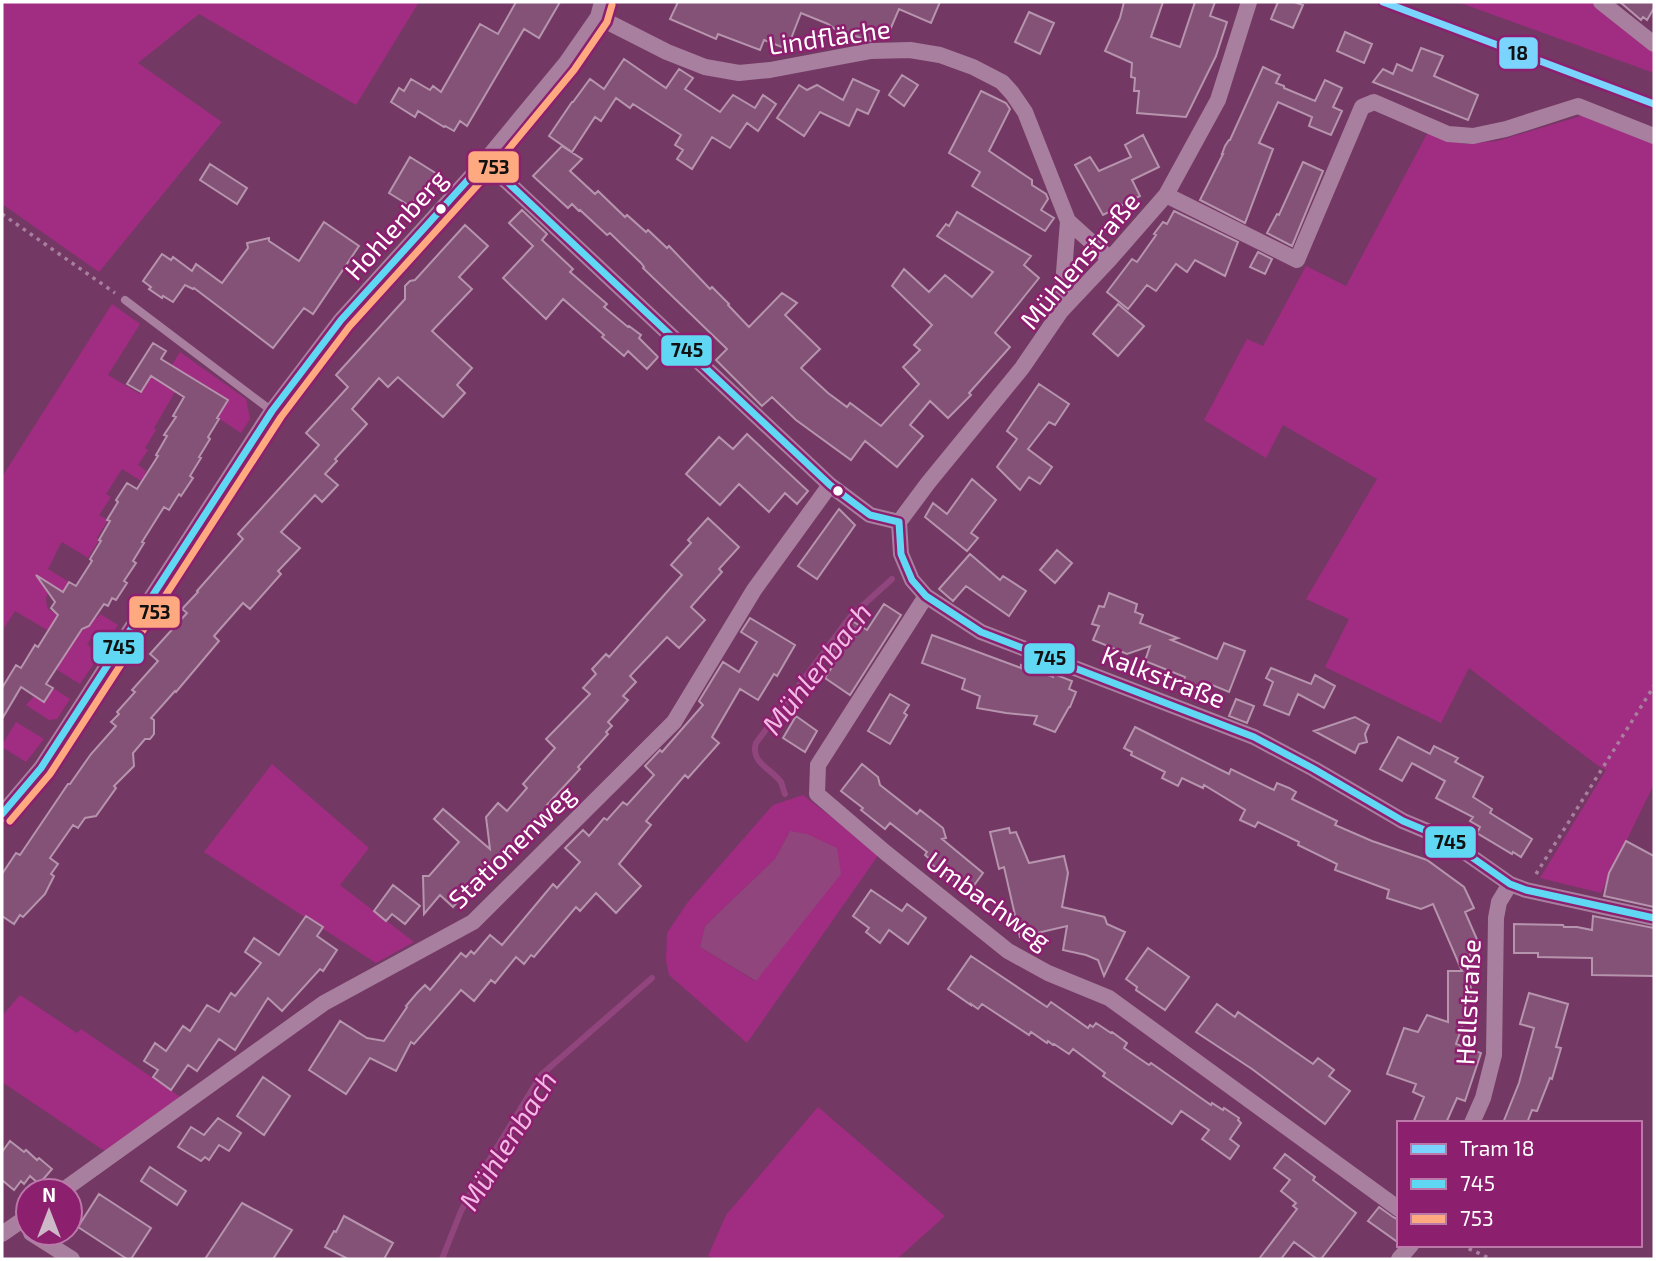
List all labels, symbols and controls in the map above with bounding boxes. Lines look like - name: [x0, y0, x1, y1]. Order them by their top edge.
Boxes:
- street label: Lindfläche: [766, 12, 892, 60]
- line badge: 18: [1498, 36, 1539, 70]
- text: 18: [1508, 41, 1528, 64]
- line badge: 753: [467, 150, 520, 184]
- text: 753: [478, 155, 510, 178]
- street label: Hohlenberg: [337, 162, 453, 286]
- street label: Mühlenstraße: [1013, 185, 1145, 335]
- unlabelled marker: [434, 202, 448, 216]
- line badge: 745: [660, 334, 713, 367]
- text: 745: [671, 338, 703, 361]
- unlabelled marker: [831, 484, 845, 498]
- line badge: 753: [128, 595, 181, 629]
- water label: Mühlenbach: [754, 595, 878, 741]
- text: 753: [139, 600, 171, 623]
- line badge: 745: [92, 631, 145, 665]
- text: 745: [103, 635, 135, 658]
- street label: Kalkstraße: [1098, 638, 1230, 714]
- line badge: 745: [1023, 642, 1076, 675]
- text: 745: [1034, 646, 1066, 669]
- street label: Stationenweg: [441, 778, 581, 914]
- line badge: 745: [1424, 825, 1477, 859]
- text: 745: [1434, 830, 1466, 853]
- street label: Umbachweg: [920, 844, 1058, 956]
- street label: Hellstraße: [1448, 938, 1486, 1066]
- water label: Mühlenbach: [451, 1064, 563, 1216]
- legend: [1397, 1121, 1642, 1247]
- text: Tram 18: [1460, 1135, 1534, 1160]
- text: 745: [1460, 1170, 1495, 1195]
- north arrow: [14, 1177, 84, 1247]
- text: N: [42, 1183, 56, 1206]
- text: 753: [1460, 1205, 1494, 1230]

